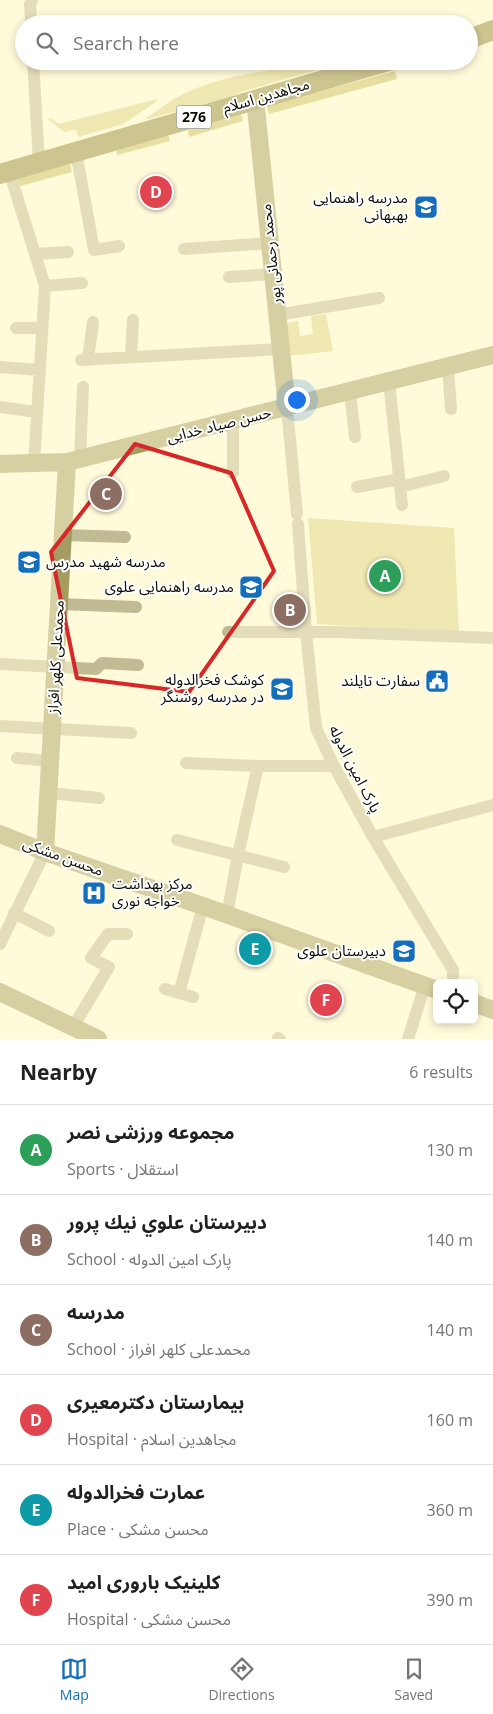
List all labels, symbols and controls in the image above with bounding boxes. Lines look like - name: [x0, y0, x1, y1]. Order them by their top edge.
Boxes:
- search box: [15, 15, 478, 70]
- icon: search: [33, 29, 61, 57]
- text: Search here: [73, 30, 179, 56]
- street label: مجاهدین اسلام: [220, 73, 312, 119]
- road number: 276: [176, 105, 212, 128]
- pin: D: [140, 173, 172, 211]
- place label: مدرسه راهنمایی بهبهانی: [313, 187, 408, 224]
- school or university icon: مدرسه راهنمایی بهبهانی: [413, 194, 439, 220]
- street label: محمد رحمانی پور: [255, 203, 286, 306]
- your location: [284, 387, 310, 413]
- street label: حسن صیاد خدایی: [164, 401, 273, 447]
- pin: C: [90, 475, 122, 513]
- school or university icon: مدرسه شهید مدرس: [16, 549, 42, 575]
- place label: مدرسه شهید مدرس: [46, 551, 166, 571]
- pin: A: [369, 557, 401, 595]
- school or university icon: مدرسه راهنمایی علوی: [238, 574, 264, 600]
- place label: مدرسه راهنمایی علوی: [105, 576, 234, 596]
- pin: B: [274, 591, 306, 629]
- street label: محمدعلی کلهر افراز: [42, 599, 68, 715]
- public building icon: سفارت تایلند: [424, 668, 450, 694]
- place label: کوشک فخرالدوله در مدرسه روشنگر: [160, 669, 265, 706]
- place label: سفارت تایلند: [341, 670, 420, 690]
- school or university icon: کوشک فخرالدوله در مدرسه روشنگر: [269, 676, 295, 702]
- street label: پارک امین الدوله: [324, 721, 387, 816]
- street label: محسن مشکی: [20, 832, 106, 880]
- place label: مرکز بهداشت خواجه نوری: [112, 873, 193, 910]
- hospital icon: مرکز بهداشت خواجه نوری: [81, 880, 107, 906]
- pin: E: [239, 930, 271, 968]
- school or university icon: دبیرستان علوی: [391, 938, 417, 964]
- place label: دبیرستان علوی: [297, 940, 386, 960]
- map controls: [433, 979, 478, 1024]
- button: locate: [433, 979, 478, 1024]
- pin: F: [310, 981, 342, 1019]
- text: Nearby: [20, 1058, 97, 1086]
- text: 6 results: [409, 1061, 473, 1083]
- text: مجموعه ورزشی نصر: [67, 1119, 235, 1145]
- text: A: [30, 1139, 42, 1161]
- text: 130 m: [427, 1139, 473, 1161]
- text: Sports · استقلال: [67, 1158, 179, 1180]
- text: دبيرستان علوي نيك پرور: [67, 1209, 267, 1235]
- text: B: [31, 1229, 41, 1251]
- text: 140 m: [427, 1229, 473, 1251]
- text: School · پارک امین الدوله: [67, 1248, 232, 1270]
- text: مدرسه: [67, 1299, 125, 1325]
- text: C: [31, 1319, 41, 1341]
- text: 140 m: [427, 1319, 473, 1341]
- text: School · محمدعلی کلهر افراز: [67, 1338, 251, 1360]
- text: بیمارستان دکترمعیری: [67, 1389, 244, 1415]
- text: D: [30, 1409, 42, 1431]
- text: 160 m: [427, 1409, 473, 1431]
- text: Hospital · مجاهدین اسلام: [67, 1428, 236, 1450]
- text: عمارت فخرالدوله: [67, 1479, 205, 1505]
- text: E: [32, 1499, 40, 1521]
- text: 360 m: [427, 1499, 473, 1521]
- text: Place · محسن مشکی: [67, 1518, 209, 1540]
- text: کلینیک باروری امید: [67, 1569, 221, 1595]
- text: F: [32, 1589, 40, 1611]
- text: 390 m: [427, 1589, 473, 1611]
- text: Hospital · محسن مشکی: [67, 1608, 231, 1630]
- tab: Map: [60, 1655, 89, 1704]
- tab: Directions: [208, 1655, 275, 1704]
- tab: Saved: [394, 1655, 433, 1704]

